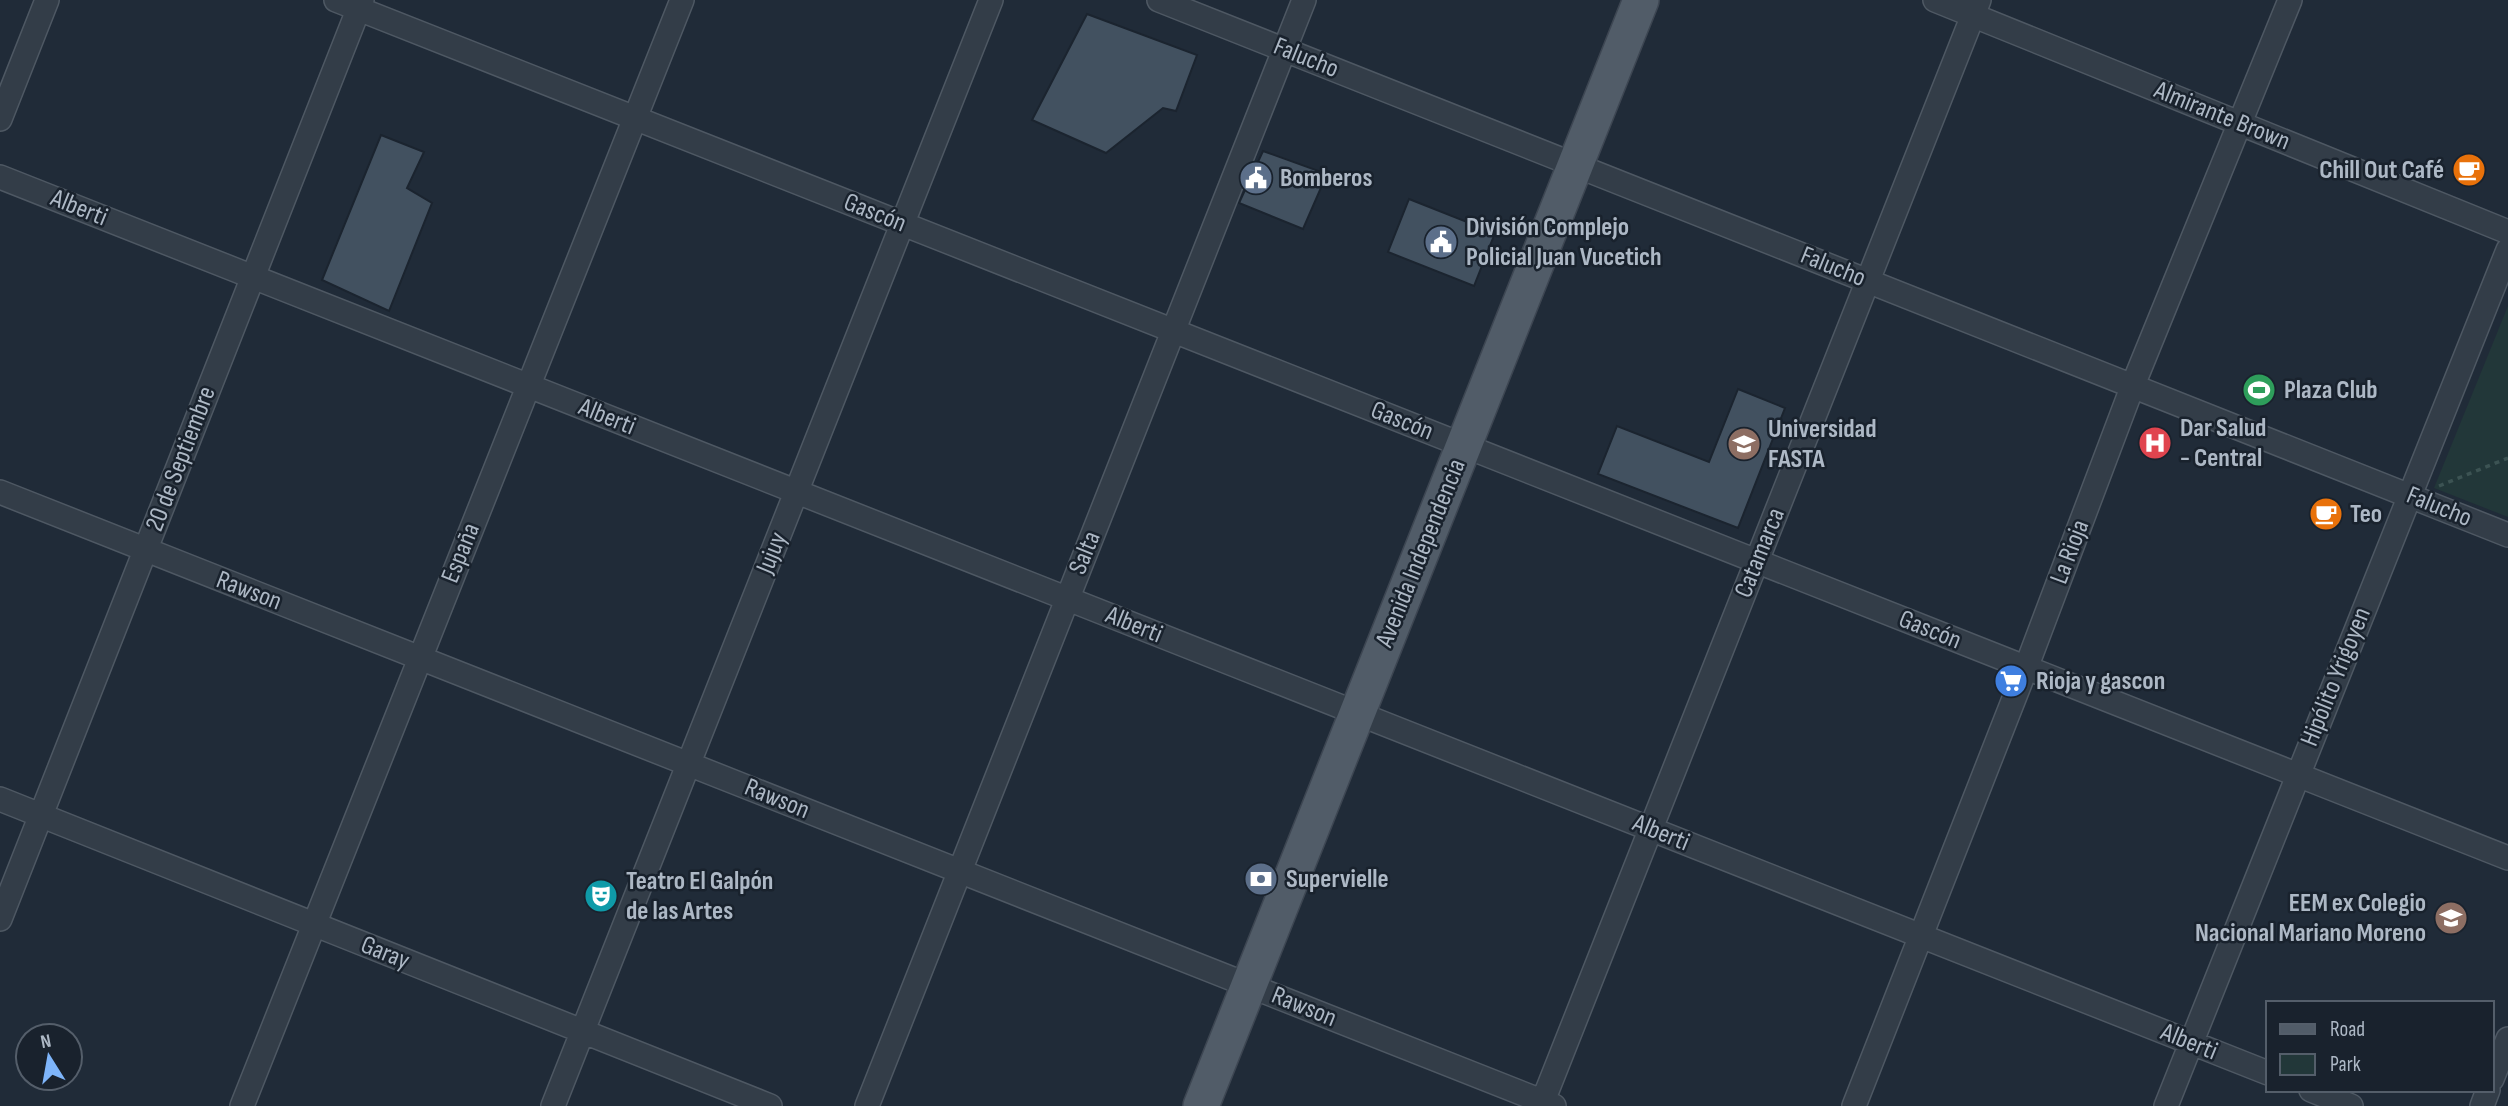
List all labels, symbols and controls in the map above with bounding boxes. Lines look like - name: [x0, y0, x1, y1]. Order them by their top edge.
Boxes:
- street label: Falucho: [1269, 31, 1343, 85]
- street label: Almirante Brown: [2149, 74, 2294, 157]
- cafe icon: Chill Out Café: [2450, 151, 2488, 189]
- place label: Chill Out Café: [2319, 155, 2444, 186]
- public building icon: Bomberos: [1237, 159, 1275, 197]
- place label: Bomberos: [1280, 163, 1372, 194]
- street label: Alberti: [45, 182, 112, 233]
- street label: Gascón: [839, 187, 911, 239]
- place label: División Complejo Policial Juan Vucetich: [1466, 212, 1662, 273]
- public building icon: División Complejo Policial Juan Vucetich: [1422, 223, 1460, 261]
- street label: Falucho: [1796, 240, 1870, 294]
- sports icon: Plaza Club: [2240, 371, 2278, 409]
- place label: Plaza Club: [2284, 375, 2378, 406]
- street label: 20 de Septiembre: [139, 382, 223, 536]
- street label: Alberti: [573, 391, 640, 442]
- street label: Gascón: [1366, 395, 1438, 447]
- place label: Dar Salud - Central: [2180, 413, 2266, 474]
- place label: Universidad FASTA: [1768, 414, 1877, 475]
- hospital icon: Dar Salud - Central: [2136, 424, 2174, 462]
- school or university icon: Universidad FASTA: [1725, 425, 1763, 463]
- street label: Avenida Independencia: [1369, 455, 1473, 652]
- street label: Falucho: [2402, 480, 2476, 534]
- cafe icon: Teo: [2307, 495, 2345, 533]
- place label: Teo: [2350, 499, 2382, 530]
- street label: Catamarca: [1728, 504, 1792, 602]
- street label: La Rioja: [2044, 516, 2096, 588]
- street label: España: [435, 518, 487, 588]
- street label: Salta: [1062, 527, 1108, 579]
- street label: Jujuy: [749, 528, 794, 579]
- street label: Rawson: [212, 564, 286, 618]
- street label: Alberti: [1100, 599, 1167, 650]
- street label: Hipólito Yrigoyen: [2294, 603, 2378, 751]
- street label: Gascón: [1894, 604, 1966, 656]
- supermarket icon: Rioja y gascon: [1992, 662, 2030, 700]
- place label: Rioja y gascon: [2036, 666, 2165, 697]
- street label: Rawson: [740, 772, 814, 826]
- street label: Alberti: [1627, 807, 1694, 858]
- bank icon: Supervielle: [1242, 860, 1280, 898]
- place label: Supervielle: [1286, 864, 1389, 895]
- place label: Teatro El Galpón de las Artes: [626, 866, 773, 927]
- theatre icon: Teatro El Galpón de las Artes: [582, 877, 620, 915]
- place label: EEM ex Colegio Nacional Mariano Moreno: [2195, 888, 2426, 949]
- school or university icon: EEM ex Colegio Nacional Mariano Moreno: [2432, 899, 2470, 937]
- street label: Garay: [356, 929, 414, 977]
- street label: Rawson: [1267, 980, 1341, 1034]
- legend: [2266, 1001, 2494, 1092]
- street label: Alberti: [2155, 1016, 2222, 1067]
- text: Road: [2330, 1017, 2365, 1042]
- north arrow: [14, 1022, 84, 1092]
- text: N: [39, 1030, 53, 1054]
- text: Park: [2330, 1052, 2361, 1077]

